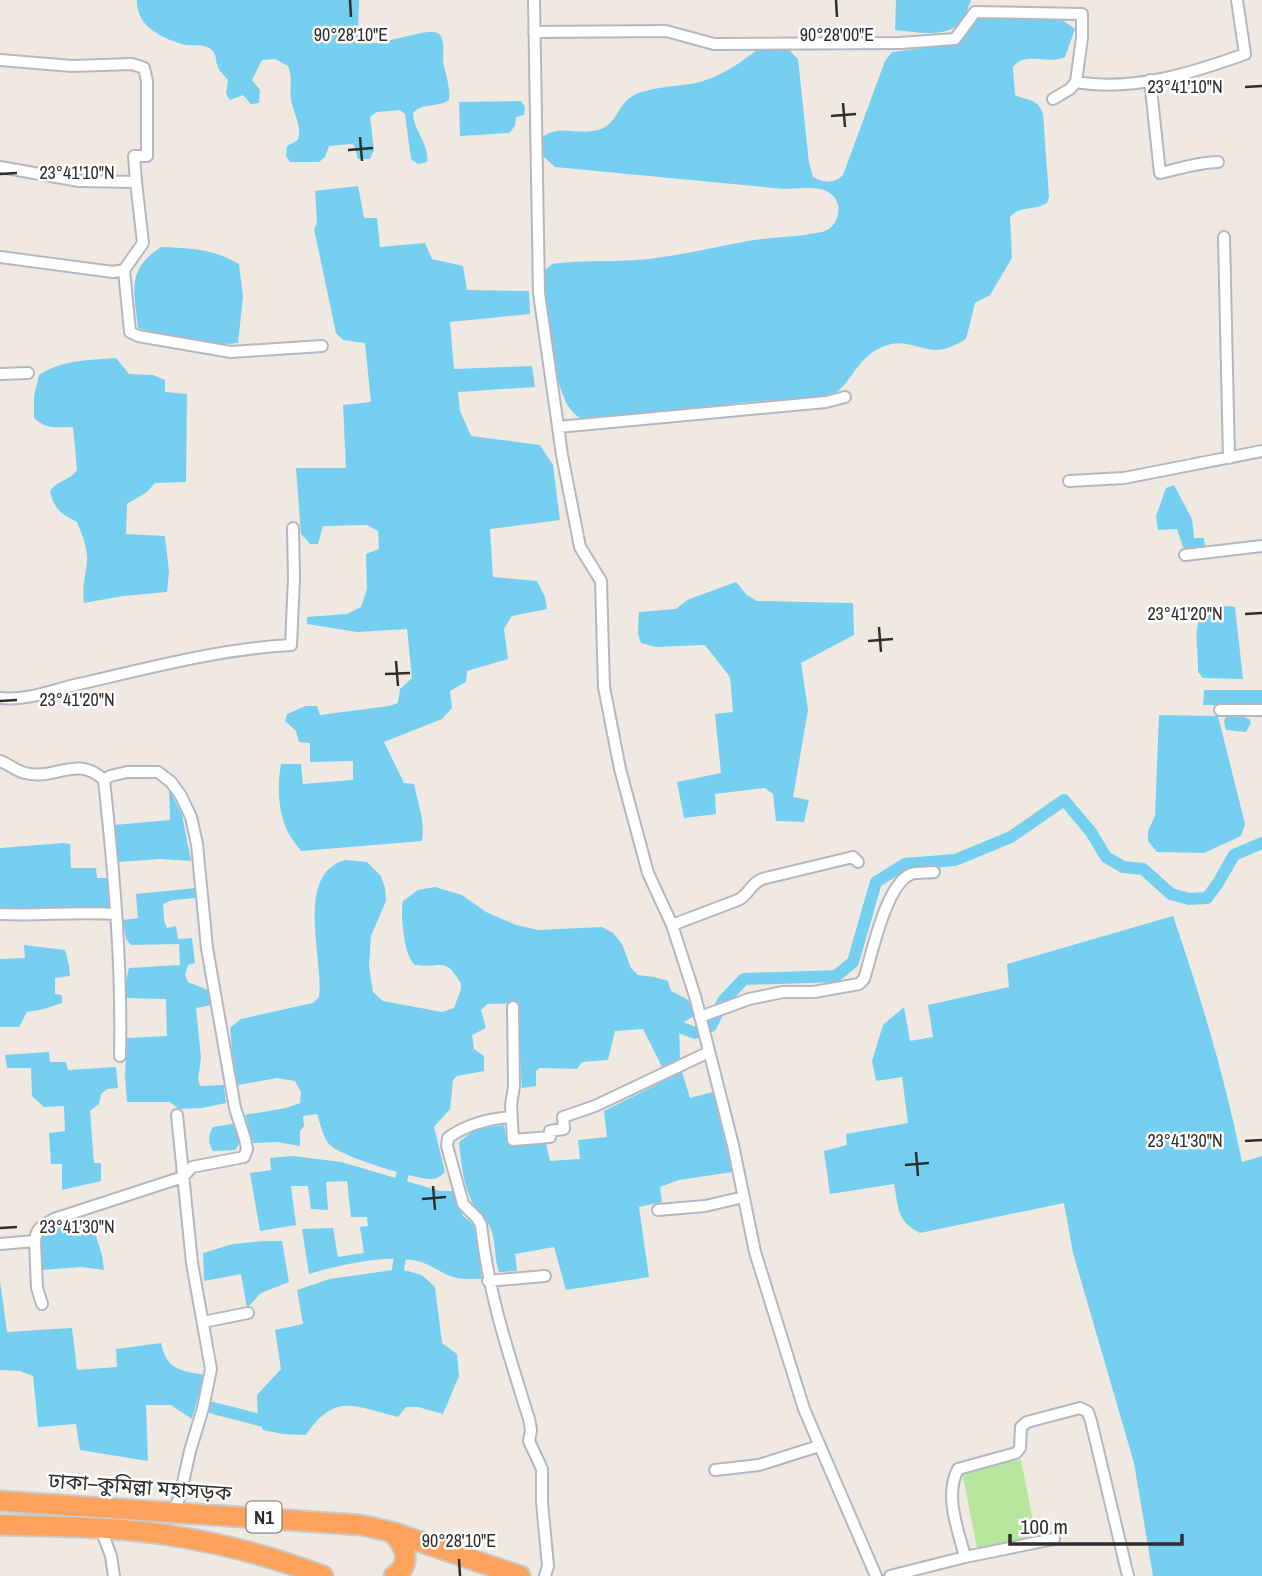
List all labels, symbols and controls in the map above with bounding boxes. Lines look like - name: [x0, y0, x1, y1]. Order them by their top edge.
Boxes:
- text: 90°28'10"E: [314, 22, 388, 47]
- text: 90°28'00"E: [800, 22, 874, 47]
- text: 23°41'10"N: [1147, 74, 1223, 99]
- text: 23°41'10"N: [39, 160, 115, 185]
- text: 23°41'20"N: [1147, 601, 1223, 626]
- text: 23°41'20"N: [39, 687, 115, 712]
- text: 23°41'30"N: [1147, 1128, 1223, 1153]
- text: 23°41'30"N: [39, 1214, 115, 1239]
- street label: ঢাকা–কুমিল্লা মহাসড়ক: [46, 1466, 234, 1507]
- road number: N1: [246, 1502, 282, 1532]
- scale bar: [1010, 1502, 1182, 1546]
- text: 100 m: [1020, 1512, 1068, 1541]
- text: 90°28'10"E: [422, 1528, 496, 1553]

